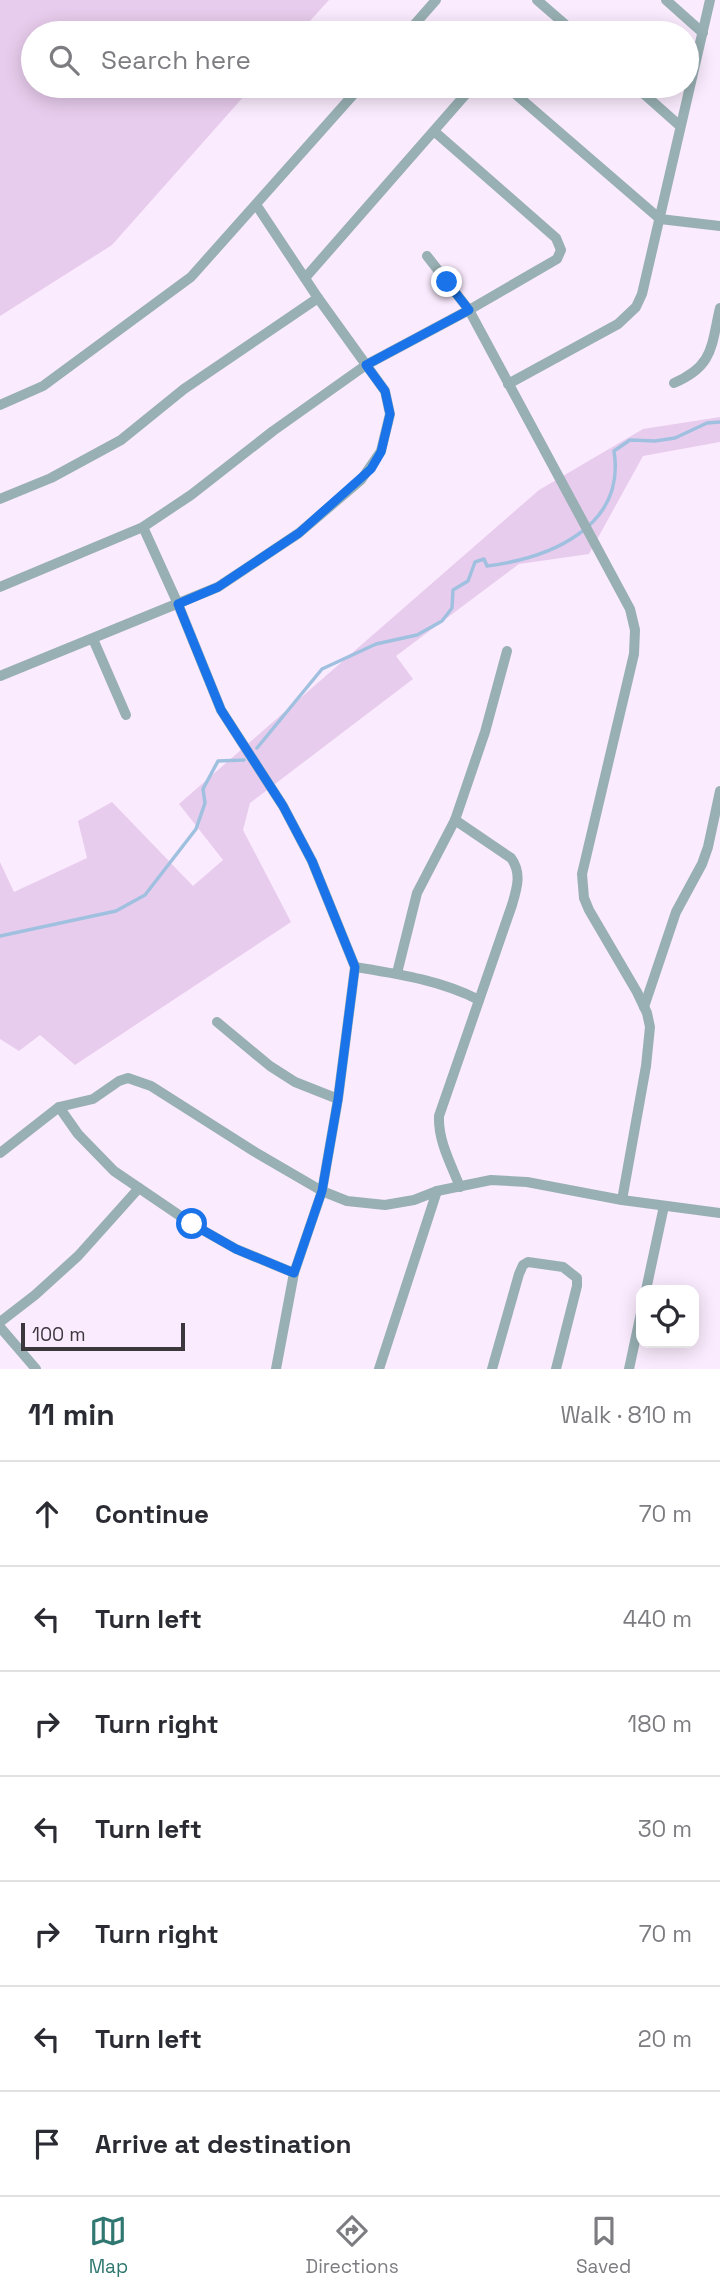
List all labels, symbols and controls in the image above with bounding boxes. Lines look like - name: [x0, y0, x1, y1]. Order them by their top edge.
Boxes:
- search box: [21, 21, 699, 98]
- icon: search: [45, 41, 83, 79]
- text: Search here: [101, 43, 251, 77]
- route end: [431, 266, 462, 297]
- route start: [176, 1208, 207, 1239]
- map controls: [636, 1285, 699, 1348]
- button: locate: [636, 1285, 699, 1348]
- scale bar: [21, 1320, 186, 1352]
- text: 100 m: [32, 1322, 86, 1347]
- text: 11 min: [28, 1395, 115, 1434]
- text: Walk · 810 m: [560, 1400, 692, 1430]
- icon: ahead: [28, 1495, 66, 1533]
- text: Continue: [95, 1497, 209, 1531]
- text: 70 m: [639, 1499, 692, 1529]
- icon: left: [28, 1600, 66, 1638]
- text: Turn left: [95, 1602, 202, 1636]
- text: 440 m: [623, 1604, 692, 1634]
- icon: right: [28, 1705, 66, 1743]
- text: Turn right: [95, 1707, 219, 1741]
- text: 180 m: [628, 1709, 692, 1739]
- icon: left: [28, 1810, 66, 1848]
- text: Turn left: [95, 1812, 202, 1846]
- text: 30 m: [638, 1814, 692, 1844]
- icon: right: [28, 1915, 66, 1953]
- text: Turn right: [95, 1917, 219, 1951]
- text: 70 m: [639, 1919, 692, 1949]
- icon: left: [28, 2020, 66, 2058]
- text: Turn left: [95, 2022, 202, 2056]
- text: 20 m: [638, 2024, 692, 2054]
- icon: arrive: [28, 2125, 66, 2163]
- text: Arrive at destination: [95, 2127, 352, 2161]
- tab: Map: [89, 2212, 128, 2279]
- tab: Directions: [306, 2212, 399, 2279]
- tab: Saved: [576, 2212, 631, 2279]

